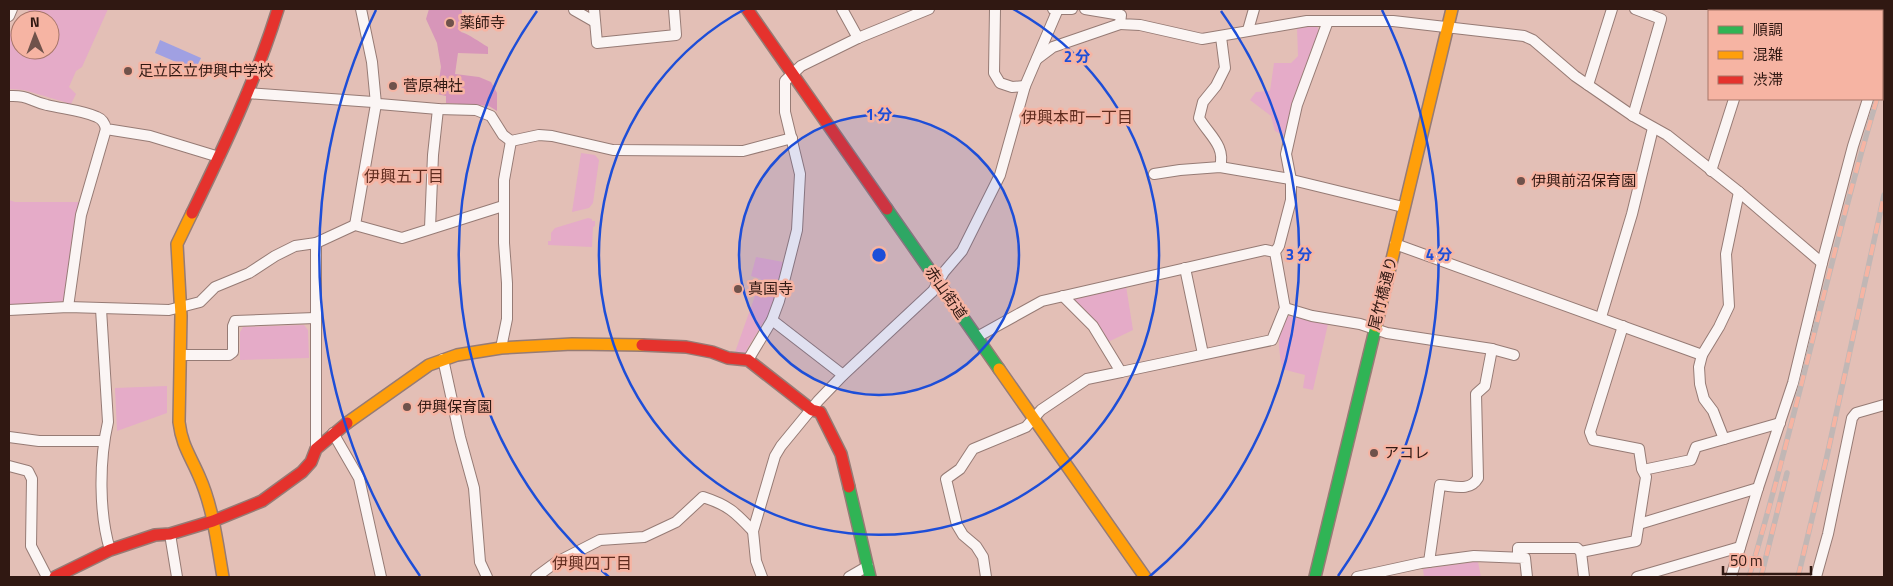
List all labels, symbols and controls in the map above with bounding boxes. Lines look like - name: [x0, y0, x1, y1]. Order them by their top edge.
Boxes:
- north arrow: [10, 10, 60, 60]
- legend: [1708, 10, 1883, 100]
- text: N: [30, 11, 40, 32]
- place label: 薬師寺: [460, 11, 505, 34]
- marker: 薬師寺: [444, 17, 456, 29]
- text: 順調: [1753, 18, 1783, 41]
- text: 混雑: [1753, 43, 1783, 66]
- text: 2 分: [1064, 45, 1090, 68]
- place label: 足立区立伊興中学校: [138, 59, 273, 82]
- marker: 足立区立伊興中学校: [122, 65, 134, 77]
- text: 渋滞: [1753, 68, 1783, 91]
- place label: 菅原神社: [403, 74, 463, 97]
- marker: 菅原神社: [387, 80, 399, 92]
- text: 1 分: [866, 103, 892, 126]
- district label: 伊興本町一丁目: [1021, 105, 1133, 129]
- district label: 伊興五丁目: [364, 164, 444, 188]
- place label: 伊興前沼保育園: [1531, 169, 1636, 192]
- marker: 伊興前沼保育園: [1515, 175, 1527, 187]
- text: 3 分: [1286, 243, 1312, 266]
- text: 4 分: [1426, 243, 1452, 266]
- centre of rings: [870, 246, 888, 264]
- street label: 尾竹橋通り: [1362, 254, 1403, 332]
- street label: 赤山街道: [920, 262, 973, 324]
- place label: 真国寺: [748, 277, 793, 300]
- marker: 真国寺: [732, 283, 744, 295]
- place label: 伊興保育園: [417, 395, 492, 418]
- marker: 伊興保育園: [401, 401, 413, 413]
- place label: アコレ: [1384, 441, 1429, 464]
- marker: アコレ: [1368, 447, 1380, 459]
- scale bar: [1723, 544, 1810, 576]
- text: 50 m: [1730, 549, 1763, 572]
- district label: 伊興四丁目: [552, 551, 632, 575]

